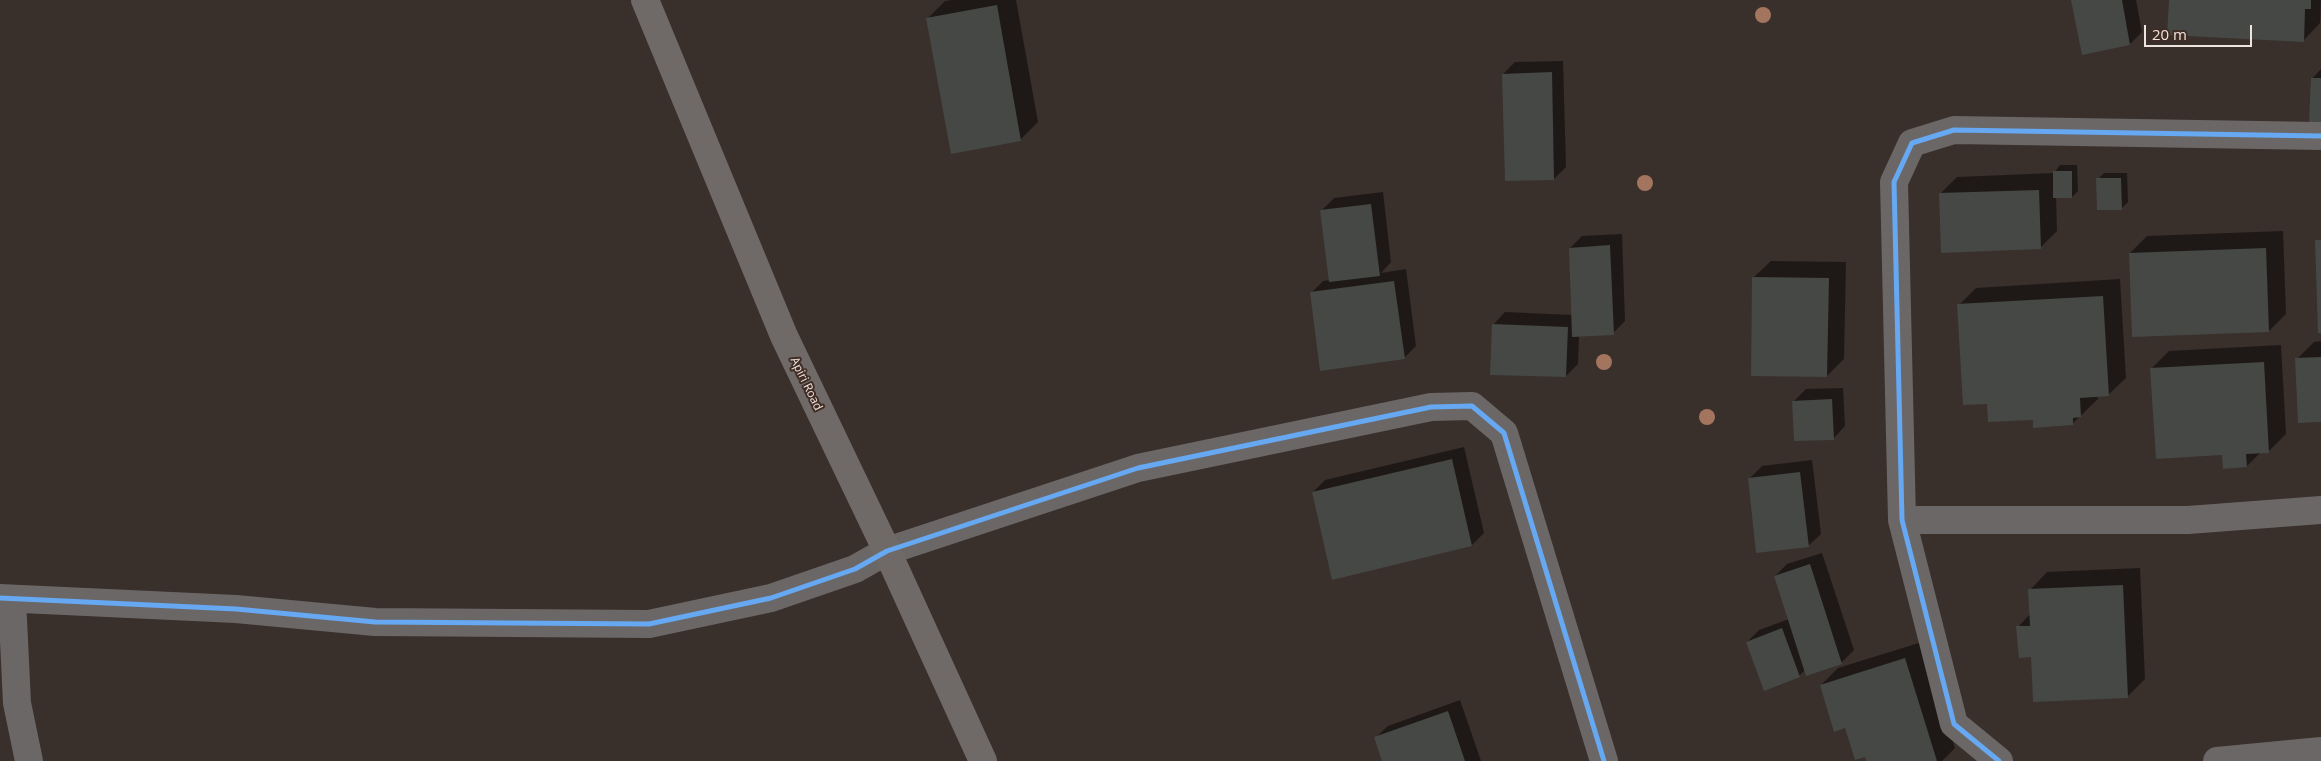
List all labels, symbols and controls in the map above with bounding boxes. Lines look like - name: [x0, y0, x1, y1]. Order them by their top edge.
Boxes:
- scale bar: [2146, 15, 2254, 47]
- text: 20 m: [2152, 24, 2187, 44]
- street label: Apiri Road: [787, 355, 825, 413]

